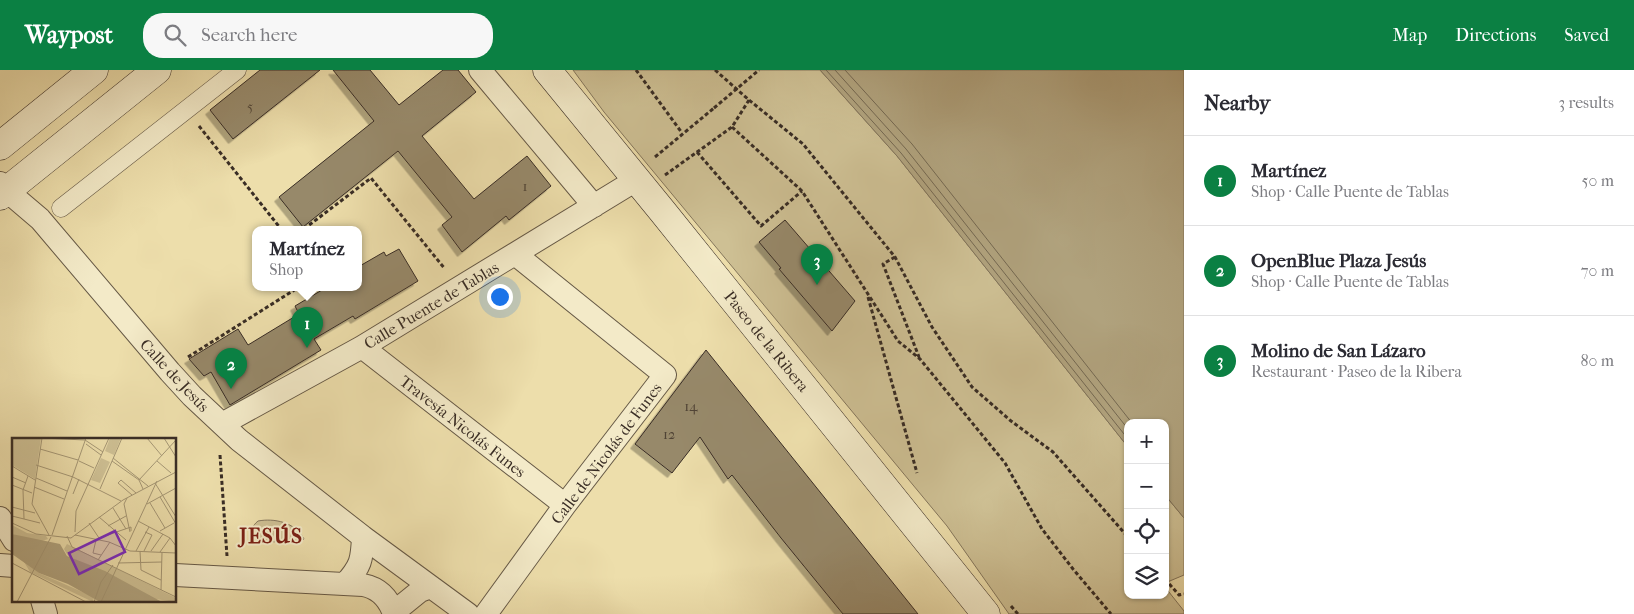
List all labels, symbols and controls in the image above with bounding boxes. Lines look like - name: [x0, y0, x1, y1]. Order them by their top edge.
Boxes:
- search box: [143, 13, 493, 58]
- text: Waypost: [25, 21, 113, 49]
- icon: search: [161, 21, 189, 49]
- text: Search here: [201, 24, 297, 46]
- text: Map: [1393, 25, 1427, 46]
- text: Directions: [1455, 25, 1536, 46]
- text: Saved: [1564, 25, 1609, 46]
- text: Nearby: [1204, 91, 1270, 115]
- text: 3 results: [1558, 93, 1614, 112]
- house number: 5: [247, 98, 253, 115]
- text: Martínez: [1251, 160, 1327, 182]
- text: 1: [1217, 171, 1223, 190]
- text: 50 m: [1582, 171, 1614, 190]
- house number: 1: [523, 178, 528, 195]
- text: Shop · Calle Puente de Tablas: [1251, 182, 1449, 201]
- popup: [252, 226, 362, 291]
- text: Martínez: [269, 238, 345, 260]
- pin: 3: [801, 244, 833, 285]
- text: OpenBlue Plaza Jesús: [1251, 250, 1426, 272]
- street label: Calle Puente de Tablas: [360, 258, 502, 353]
- text: Shop: [269, 260, 303, 279]
- text: 2: [1216, 261, 1224, 280]
- text: 70 m: [1581, 261, 1614, 280]
- text: Shop · Calle Puente de Tablas: [1251, 272, 1449, 291]
- your location: [487, 284, 513, 310]
- street label: Paseo de la Ribera: [720, 287, 813, 396]
- pin: 1: [291, 307, 323, 348]
- street label: Calle de Jesús: [136, 335, 213, 416]
- text: Molino de San Lázaro: [1251, 340, 1426, 362]
- pin: 2: [215, 348, 247, 389]
- text: 3: [1217, 351, 1223, 370]
- text: 80 m: [1580, 351, 1614, 370]
- text: Restaurant · Paseo de la Ribera: [1251, 362, 1462, 381]
- street label: Travesía Nicolás Funes: [396, 371, 529, 481]
- street label: Calle de Nicolás de Funes: [547, 379, 666, 528]
- house number: 14: [684, 398, 698, 415]
- map controls: [1124, 419, 1169, 599]
- button: +: [1124, 419, 1169, 464]
- house number: 12: [663, 426, 675, 443]
- inset map: [12, 438, 176, 602]
- button: −: [1124, 464, 1169, 509]
- button: locate: [1124, 509, 1169, 554]
- district label: JESÚS: [237, 523, 303, 548]
- button: layers: [1124, 554, 1169, 599]

